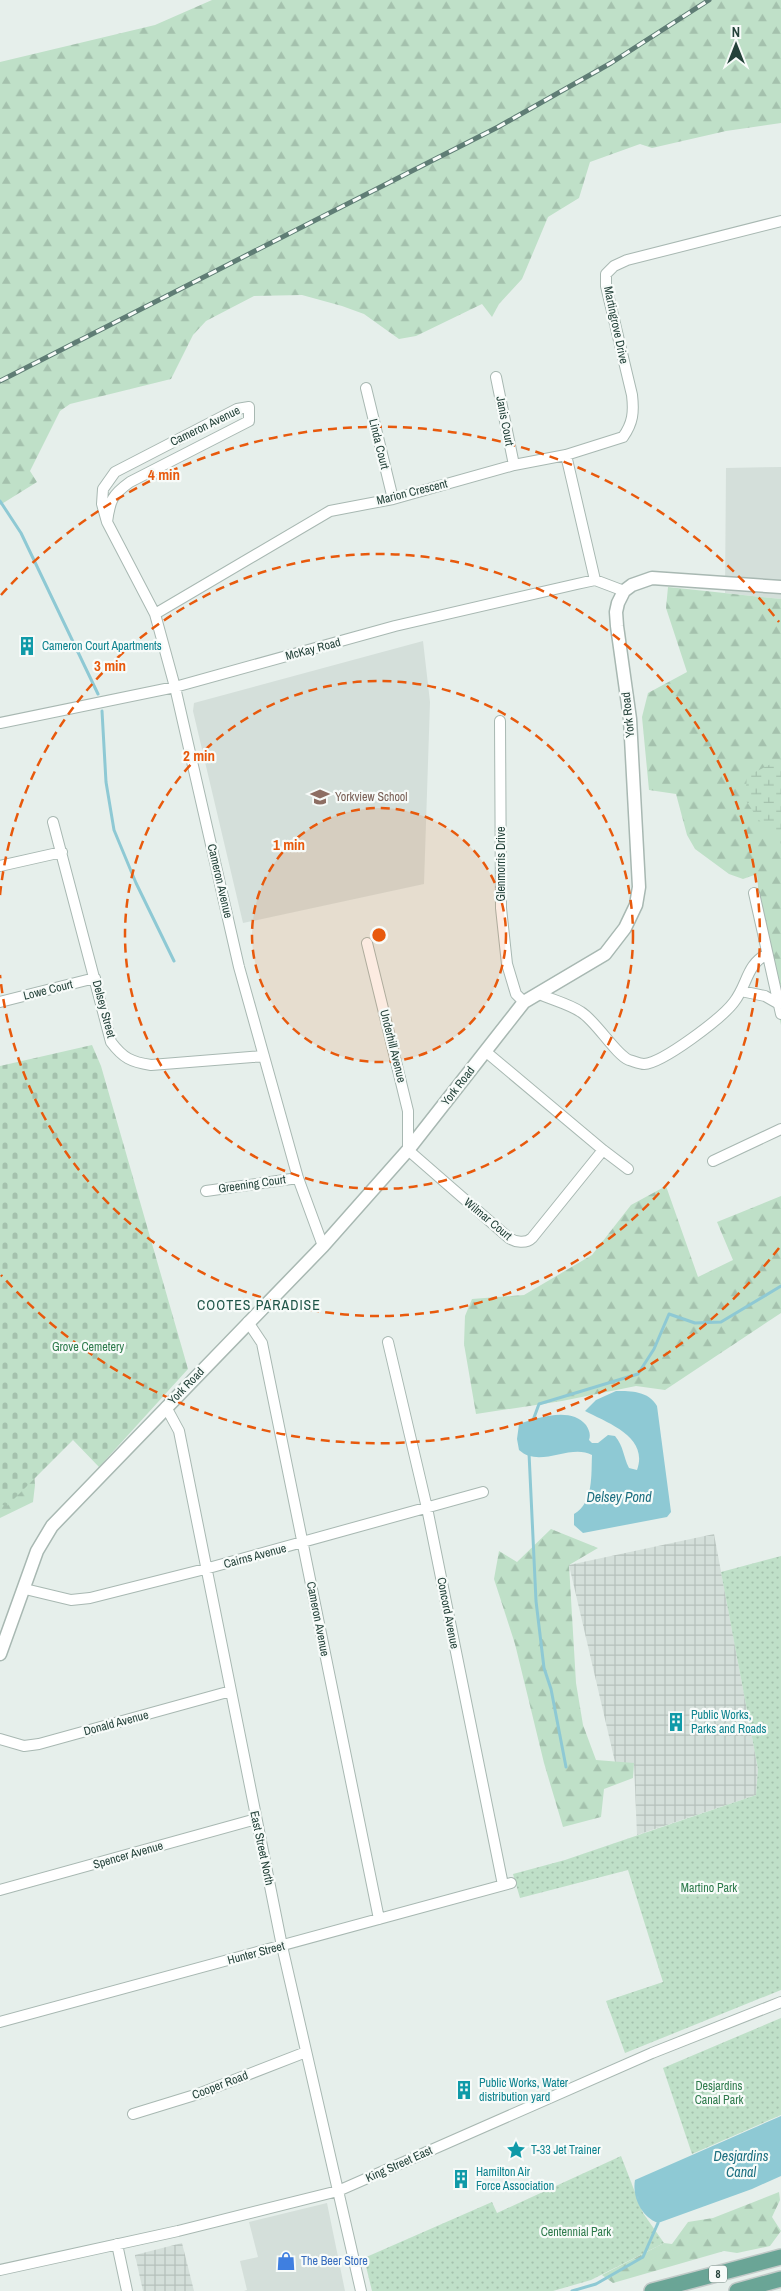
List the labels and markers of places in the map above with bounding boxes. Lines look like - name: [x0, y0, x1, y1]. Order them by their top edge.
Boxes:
- building icon: Cameron Court Apartments: [16, 635, 38, 657]
- place label: Cameron Court Apartments: [42, 638, 162, 654]
- school or university icon: Yorkview School: [309, 786, 331, 808]
- place label: Yorkview School: [335, 789, 408, 805]
- centre of rings: [370, 926, 388, 944]
- place label: Public Works, Parks and Roads: [691, 1707, 767, 1737]
- building icon: Public Works, Parks and Roads: [665, 1711, 687, 1733]
- place label: Public Works, Water distribution yard: [479, 2075, 569, 2105]
- building icon: Public Works, Water distribution yard: [453, 2079, 475, 2101]
- place icon: T-33 Jet Trainer: [505, 2139, 527, 2161]
- place label: T-33 Jet Trainer: [531, 2142, 601, 2158]
- place label: Hamilton Air Force Association: [476, 2164, 554, 2194]
- building icon: Hamilton Air Force Association: [450, 2168, 472, 2190]
- shop icon: The Beer Store: [275, 2250, 297, 2272]
- place label: The Beer Store: [301, 2253, 368, 2269]

